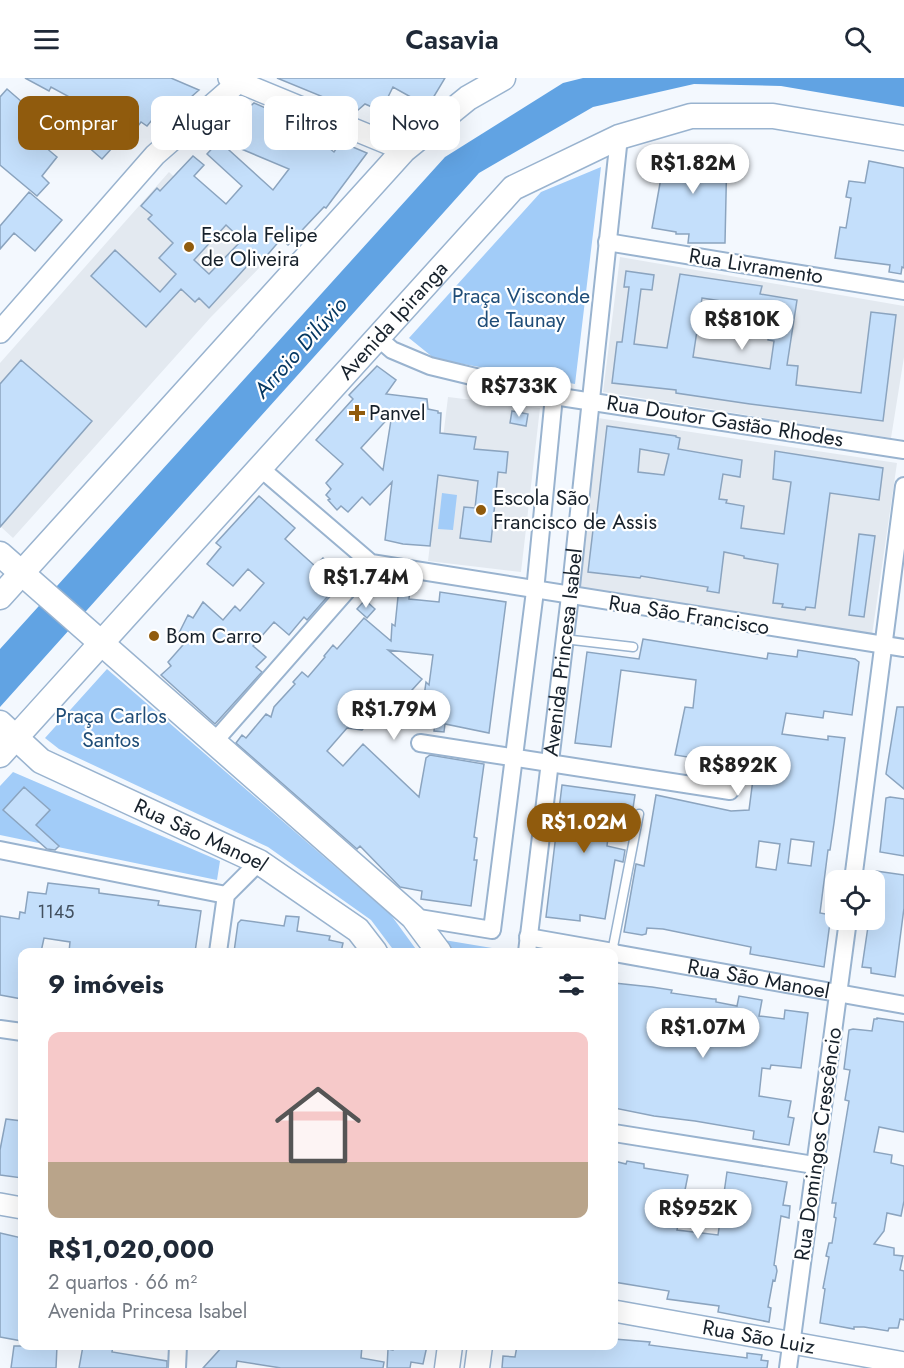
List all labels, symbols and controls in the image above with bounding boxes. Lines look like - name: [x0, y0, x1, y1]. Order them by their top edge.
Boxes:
- text: Casavia: [405, 20, 499, 59]
- icon: menu: [30, 23, 63, 56]
- icon: search: [841, 23, 874, 56]
- chip: Comprar: [18, 96, 139, 150]
- chip: Alugar: [151, 96, 252, 150]
- chip: Filtros: [264, 96, 358, 150]
- chip: Novo: [370, 96, 460, 150]
- pin: R$1.82M: [638, 144, 748, 195]
- text: R$1.82M: [650, 149, 736, 178]
- place label: Escola Felipe de Oliveira: [201, 220, 318, 274]
- marker: Escola Felipe de Oliveira: [182, 240, 196, 254]
- street label: Rua Livramento: [687, 241, 825, 291]
- street label: Avenida Ipiranga: [332, 255, 455, 386]
- park label: Praça Visconde de Taunay: [452, 281, 590, 335]
- water label: Arroio Dilúvio: [245, 289, 354, 406]
- pin: R$810K: [693, 300, 791, 351]
- text: R$810K: [704, 305, 780, 334]
- pin: R$733K: [470, 367, 568, 418]
- text: R$733K: [481, 372, 557, 401]
- street label: Rua Doutor Gastão Rhodes: [604, 387, 846, 455]
- place label: Panvel: [369, 398, 425, 428]
- marker: Panvel: [350, 406, 364, 420]
- place label: Escola São Francisco de Assis: [493, 483, 657, 537]
- marker: Escola São Francisco de Assis: [474, 503, 488, 517]
- street label: Avenida Princesa Isabel: [536, 547, 590, 758]
- pin: R$1.74M: [311, 558, 421, 609]
- text: R$1.74M: [323, 563, 409, 592]
- street label: Rua São Francisco: [606, 587, 772, 643]
- place label: Bom Carro: [166, 621, 262, 651]
- marker: Bom Carro: [147, 629, 161, 643]
- pin: R$1.79M: [339, 690, 449, 741]
- text: R$1.79M: [351, 695, 437, 724]
- park label: Praça Carlos Santos: [55, 701, 167, 755]
- pin: R$892K: [689, 746, 787, 797]
- text: R$892K: [699, 751, 777, 780]
- street label: Rua São Manoel: [129, 791, 274, 879]
- pin: R$1.02M: [529, 803, 639, 854]
- text: R$1.02M: [541, 808, 627, 837]
- map controls: [825, 870, 885, 930]
- button: locate: [825, 870, 885, 930]
- house number: 1145: [38, 899, 74, 925]
- street label: Rua São Manoel: [685, 951, 832, 1006]
- text: 9 imóveis: [48, 965, 164, 1003]
- icon: filters: [555, 968, 588, 1001]
- pin: R$1.07M: [648, 1008, 758, 1059]
- text: R$1.07M: [660, 1013, 746, 1042]
- street label: Rua Domingos Crescêncio: [787, 1025, 849, 1263]
- icon: home: [264, 1071, 372, 1179]
- pin: R$952K: [649, 1189, 747, 1240]
- text: R$952K: [659, 1194, 737, 1223]
- text: R$1,020,000: [48, 1230, 214, 1268]
- text: 2 quartos · 66 m²: [48, 1268, 197, 1297]
- text: Avenida Princesa Isabel: [48, 1297, 247, 1326]
- street label: Rua São Luiz: [700, 1312, 818, 1362]

